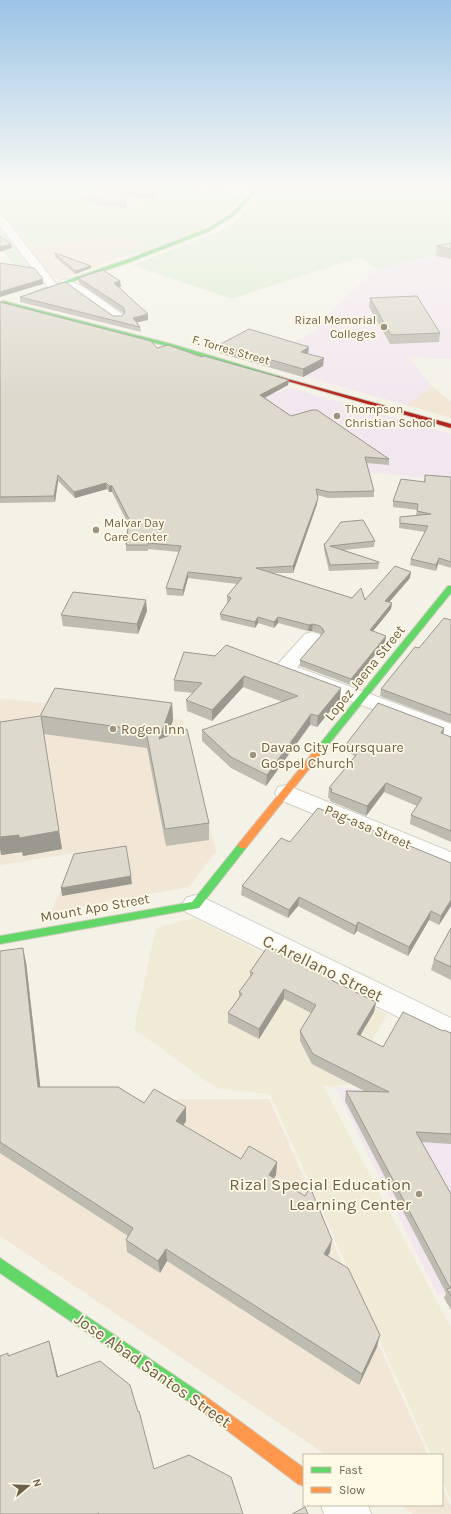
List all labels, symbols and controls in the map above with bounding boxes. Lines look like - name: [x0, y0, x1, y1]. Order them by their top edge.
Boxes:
- place label: Rizal Memorial Colleges: [295, 313, 376, 341]
- marker: Rizal Memorial Colleges: [379, 322, 389, 332]
- street label: F. Torres Street: [191, 332, 272, 368]
- place label: Thompson Christian School: [345, 402, 436, 430]
- marker: Thompson Christian School: [332, 411, 342, 421]
- place label: Malvar Day Care Center: [104, 516, 168, 544]
- marker: Malvar Day Care Center: [91, 525, 101, 535]
- street label: Lopez Jaena Street: [321, 622, 409, 724]
- place label: Rogen Inn: [121, 721, 185, 738]
- marker: Rogen Inn: [108, 724, 118, 734]
- place label: Davao City Foursquare Gospel Church: [261, 739, 404, 772]
- marker: Davao City Foursquare Gospel Church: [248, 750, 258, 760]
- street label: Pag-asa Street: [322, 801, 414, 853]
- street label: Mount Apo Street: [39, 890, 151, 926]
- street label: C. Arellano Street: [260, 930, 386, 1006]
- place label: Rizal Special Education Learning Center: [229, 1174, 412, 1214]
- marker: Rizal Special Education Learning Center: [414, 1189, 424, 1199]
- street label: Jose Abad Santos Street: [71, 1308, 235, 1432]
- legend: [303, 1454, 443, 1506]
- text: Fast: [339, 1463, 363, 1477]
- north arrow: [8, 1466, 48, 1506]
- text: N: [30, 1477, 44, 1489]
- text: Slow: [339, 1483, 365, 1497]

